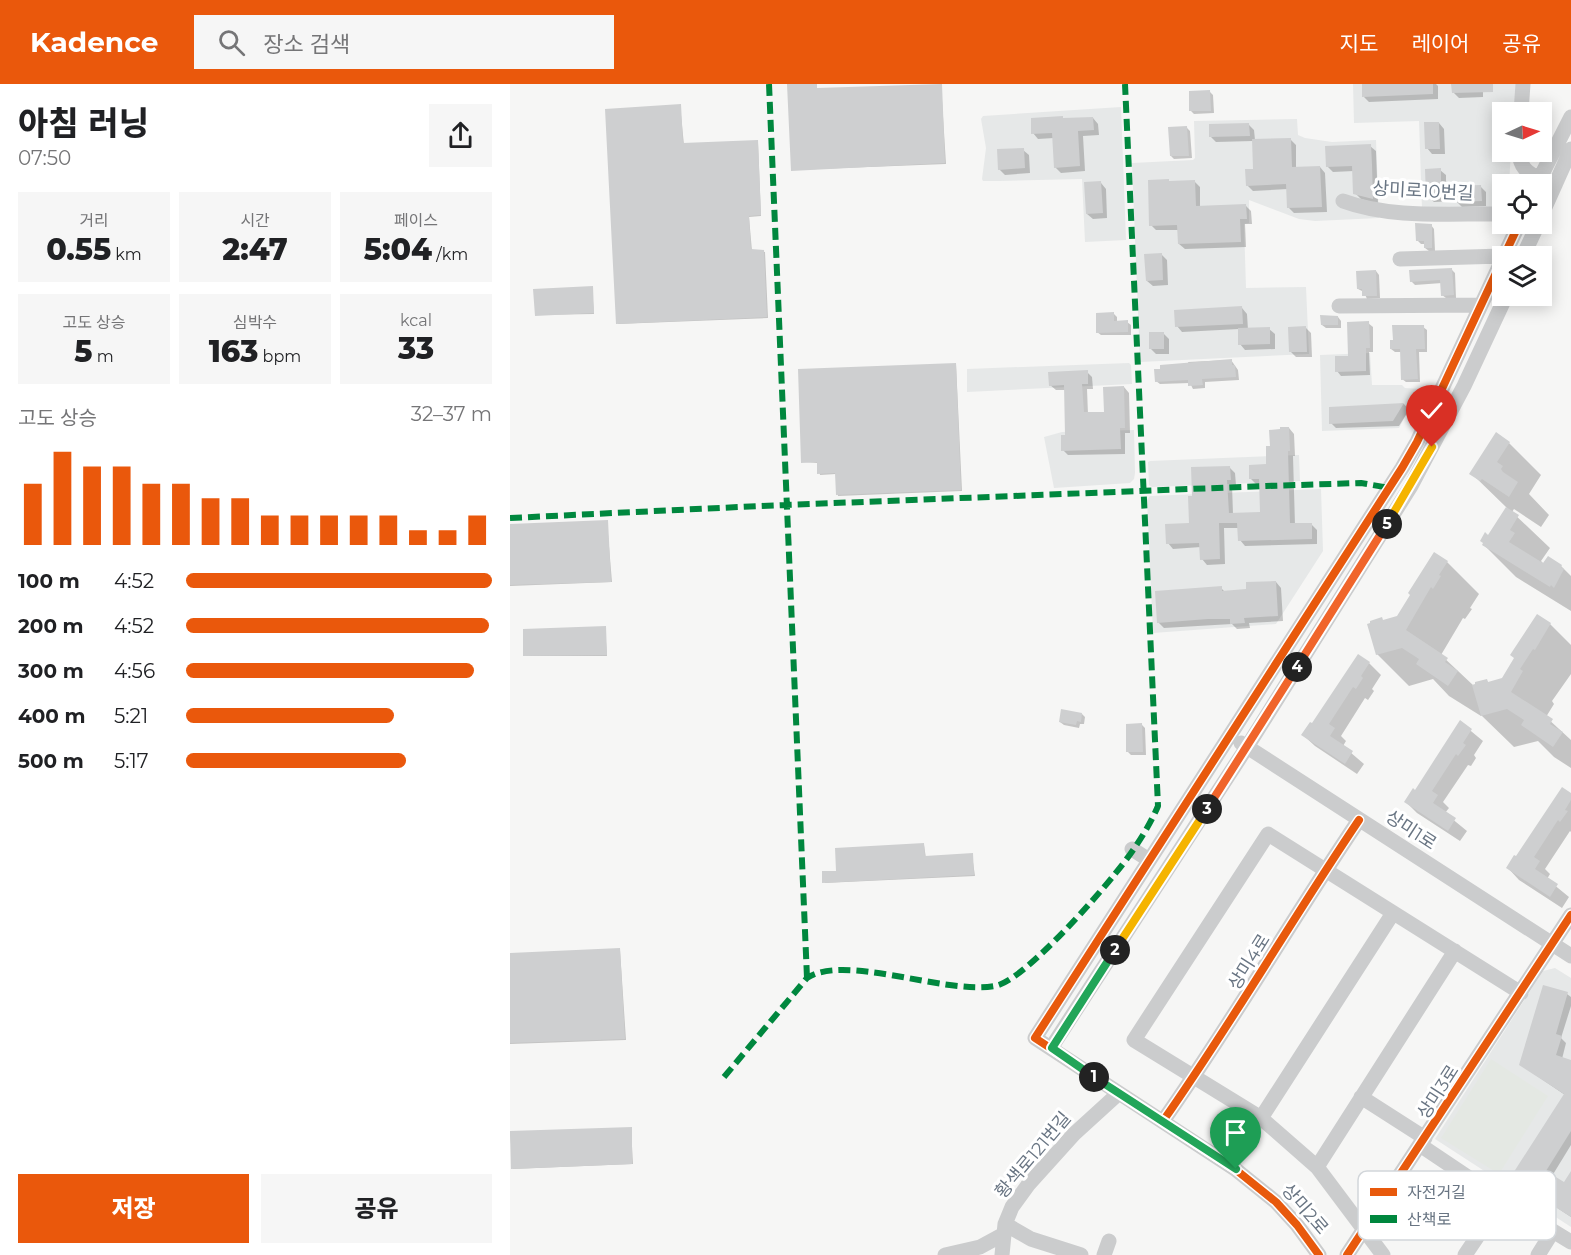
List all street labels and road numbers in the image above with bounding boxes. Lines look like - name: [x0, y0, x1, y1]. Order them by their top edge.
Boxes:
- street label: 상미로10번길: [1372, 177, 1474, 205]
- street label: 상미1로: [1381, 805, 1441, 855]
- street label: 상미4로: [1223, 930, 1275, 994]
- street label: 상미3로: [1412, 1061, 1464, 1123]
- street label: 황색로121번길: [990, 1107, 1076, 1203]
- street label: 상미2로: [1277, 1179, 1333, 1239]

